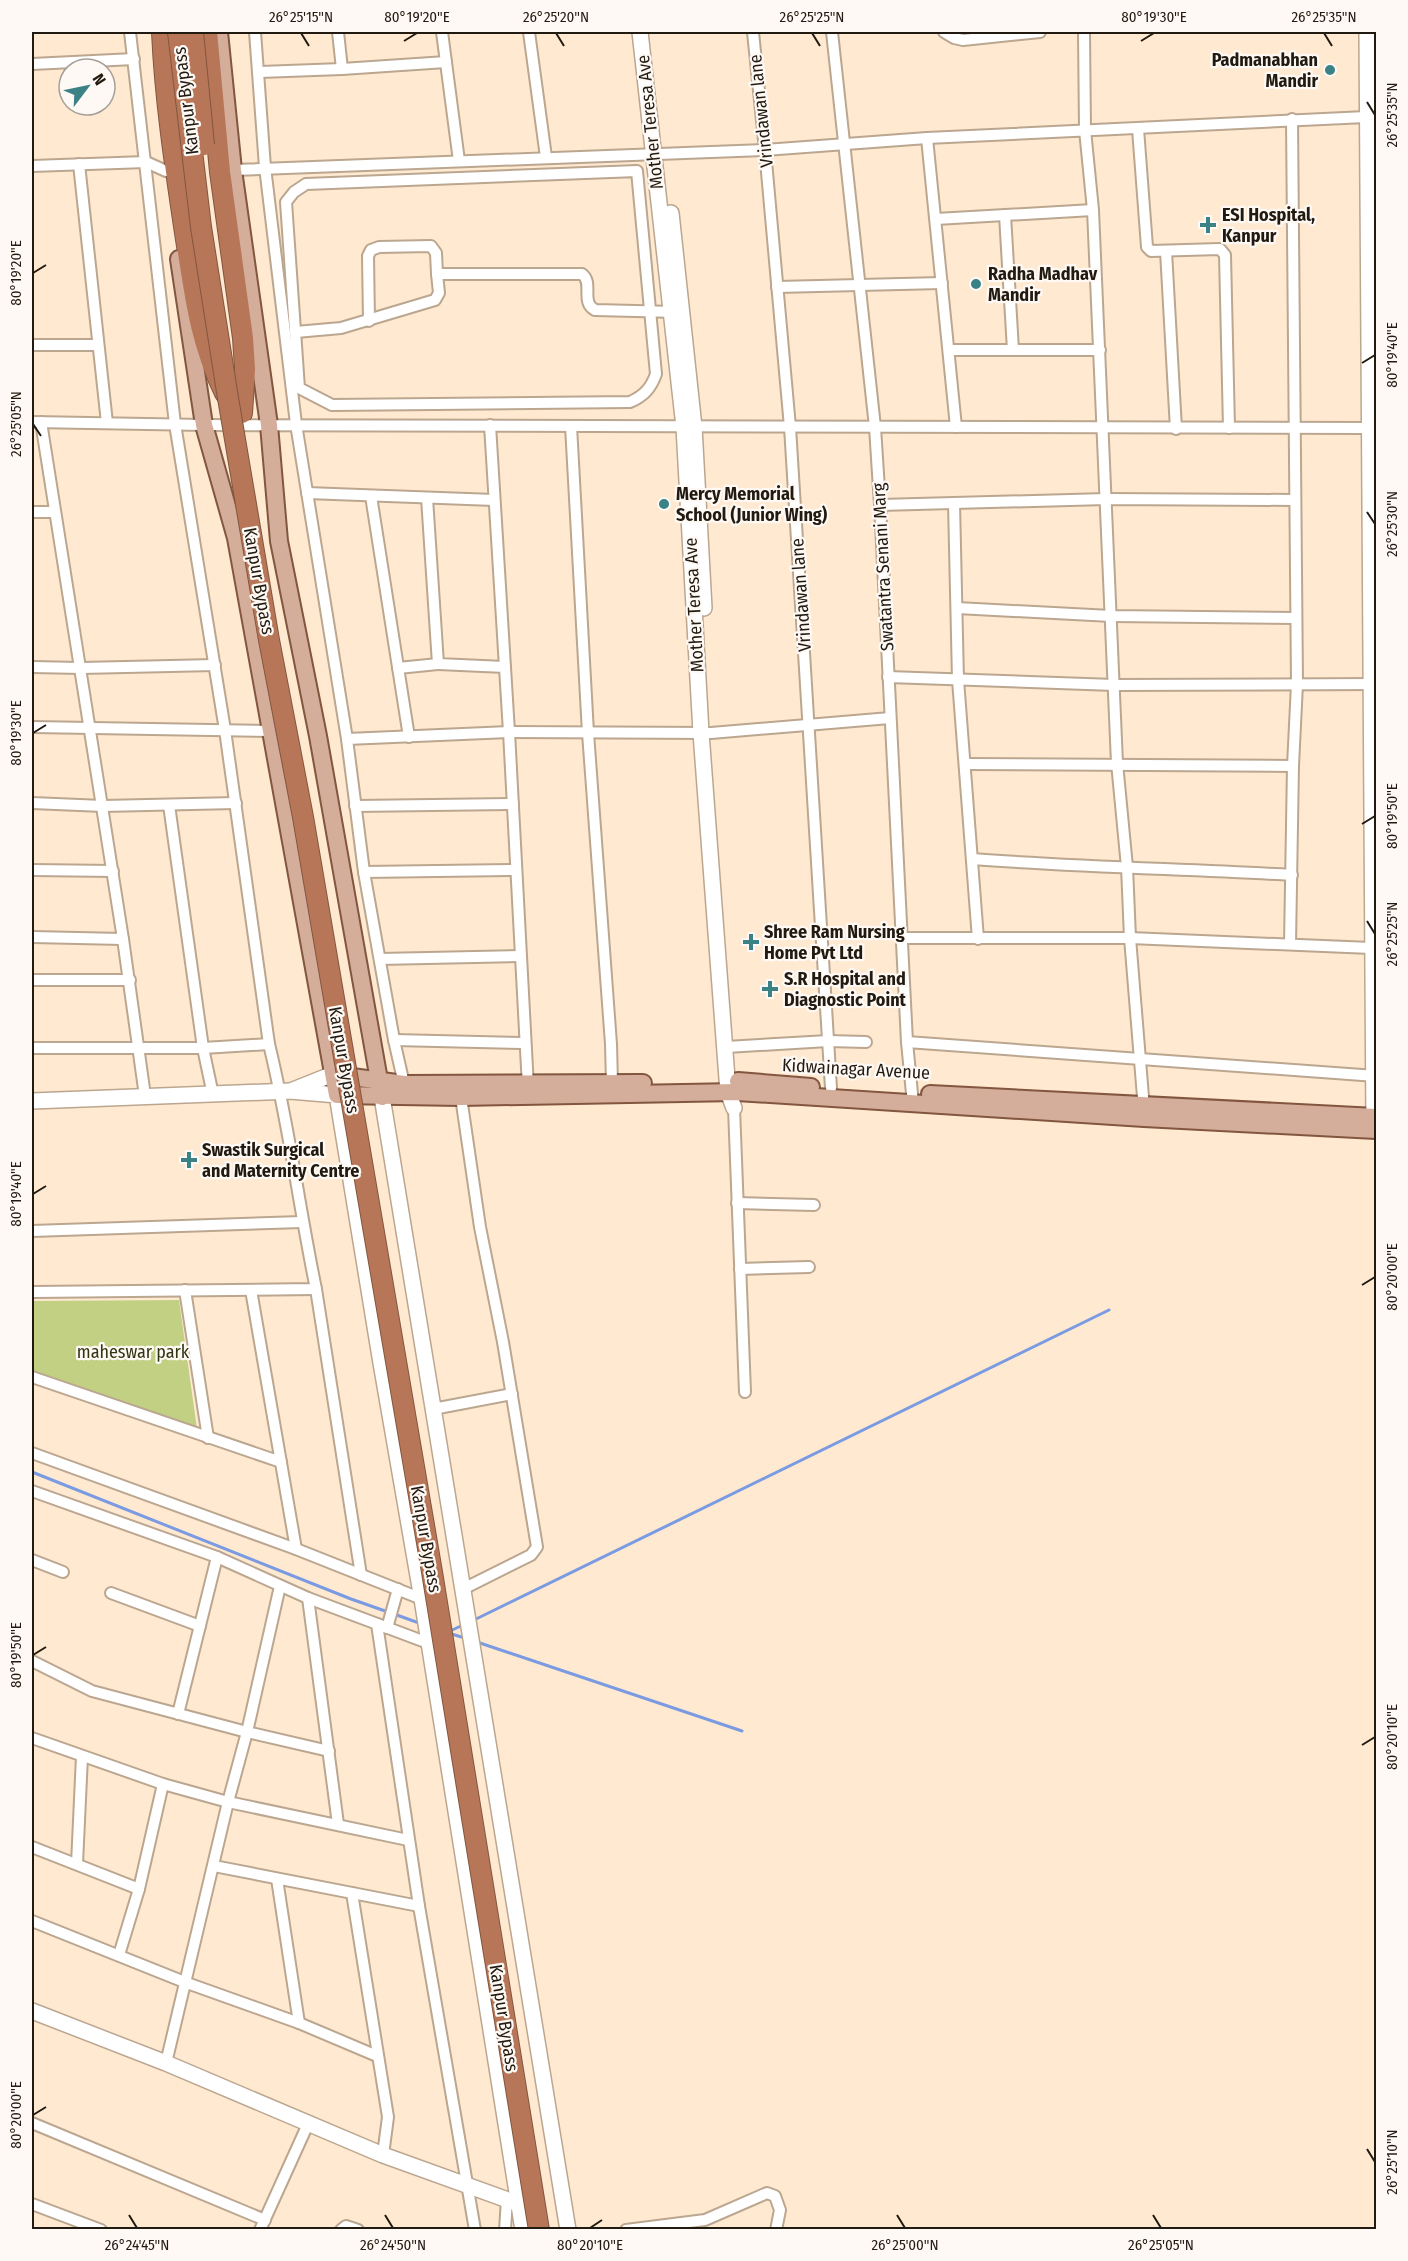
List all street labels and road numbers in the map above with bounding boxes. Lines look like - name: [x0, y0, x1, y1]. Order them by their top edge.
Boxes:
- street label: Kanpur Bypass: [168, 46, 204, 156]
- street label: Vrindawan lane: [744, 53, 778, 169]
- street label: Mother Teresa Ave: [632, 54, 668, 190]
- street label: Swatantra Senani Marg: [868, 482, 898, 652]
- street label: Kanpur Bypass: [239, 526, 279, 637]
- street label: Mother Teresa Ave: [679, 537, 709, 673]
- street label: Vrindawan lane: [786, 537, 816, 652]
- street label: Kanpur Bypass: [324, 1005, 364, 1116]
- street label: Kidwainagar Avenue: [781, 1054, 931, 1084]
- street label: Kanpur Bypass: [406, 1484, 446, 1595]
- street label: Kanpur Bypass: [485, 1963, 523, 2074]

